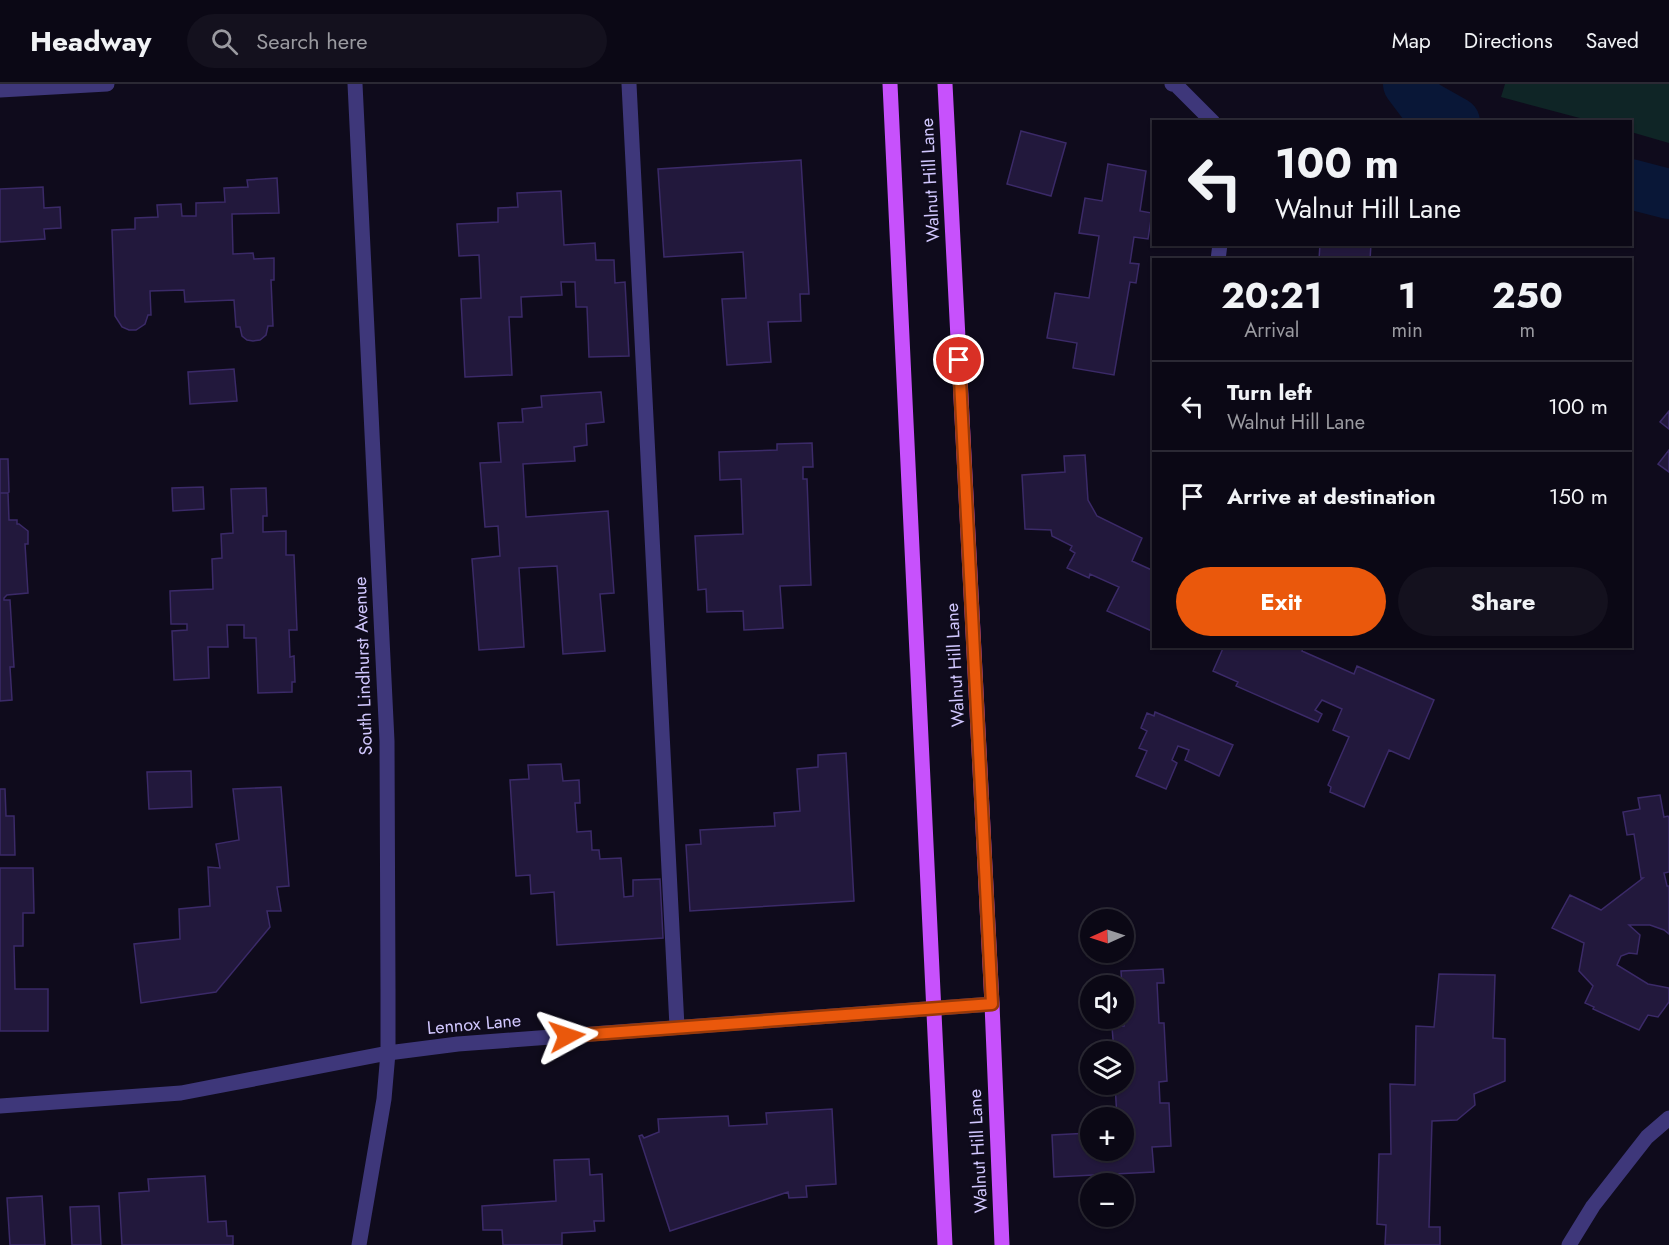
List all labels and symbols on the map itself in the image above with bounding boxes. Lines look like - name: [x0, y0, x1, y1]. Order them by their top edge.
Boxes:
- street label: Walnut Hill Lane: [914, 117, 946, 243]
- pin: [933, 334, 984, 385]
- street label: South Lindhurst Avenue: [347, 576, 379, 756]
- street label: Walnut Hill Lane: [939, 602, 971, 728]
- north arrow: [1080, 909, 1134, 963]
- position arrow: [535, 1004, 599, 1068]
- street label: Lennox Lane: [426, 1007, 522, 1041]
- street label: Walnut Hill Lane: [962, 1088, 994, 1214]

